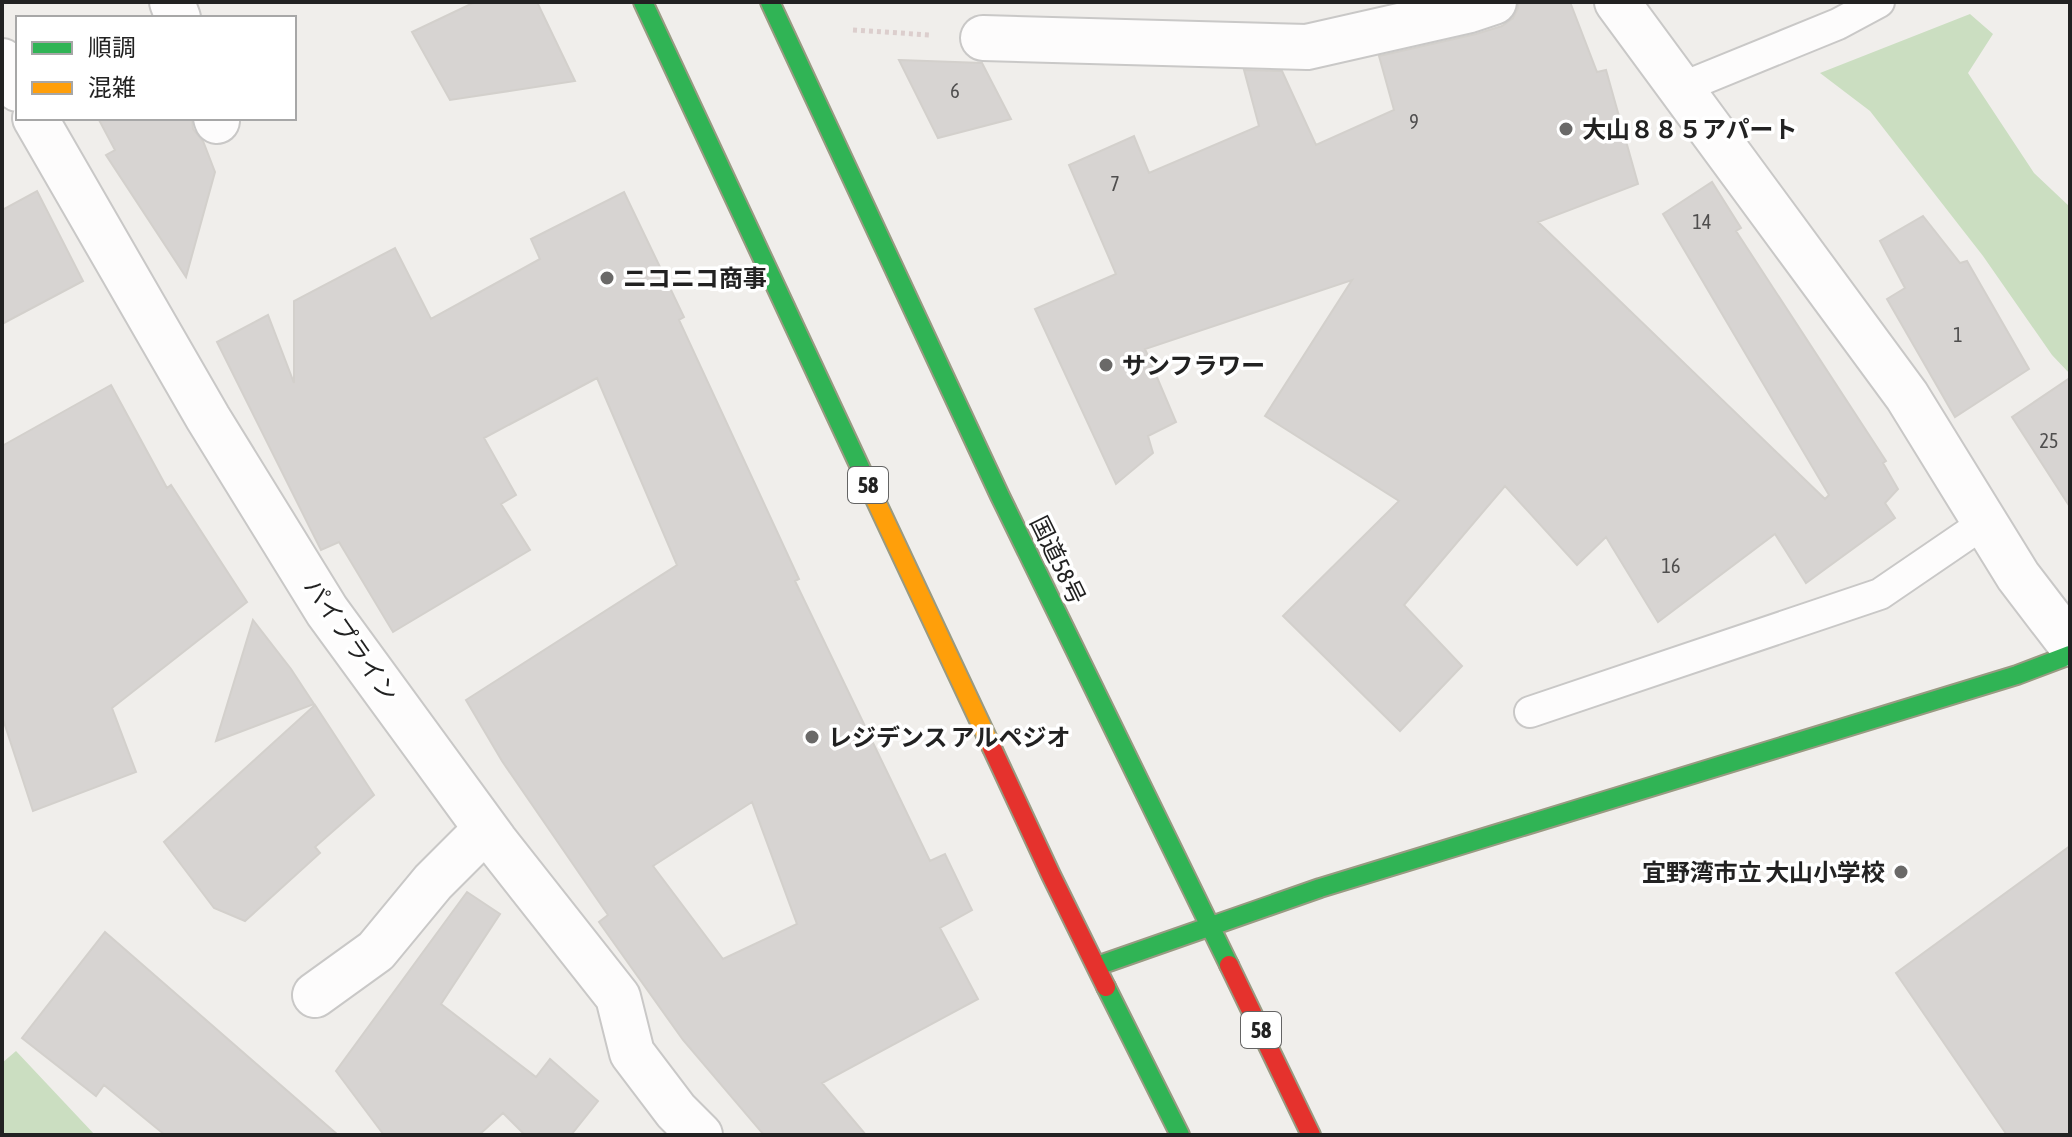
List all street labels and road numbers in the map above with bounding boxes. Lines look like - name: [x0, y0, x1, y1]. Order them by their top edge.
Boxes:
- road number: 58: [848, 467, 888, 503]
- street label: 国道58号: [1025, 512, 1091, 608]
- street label: パイプライン: [299, 573, 403, 707]
- road number: 58: [1241, 1012, 1281, 1048]

